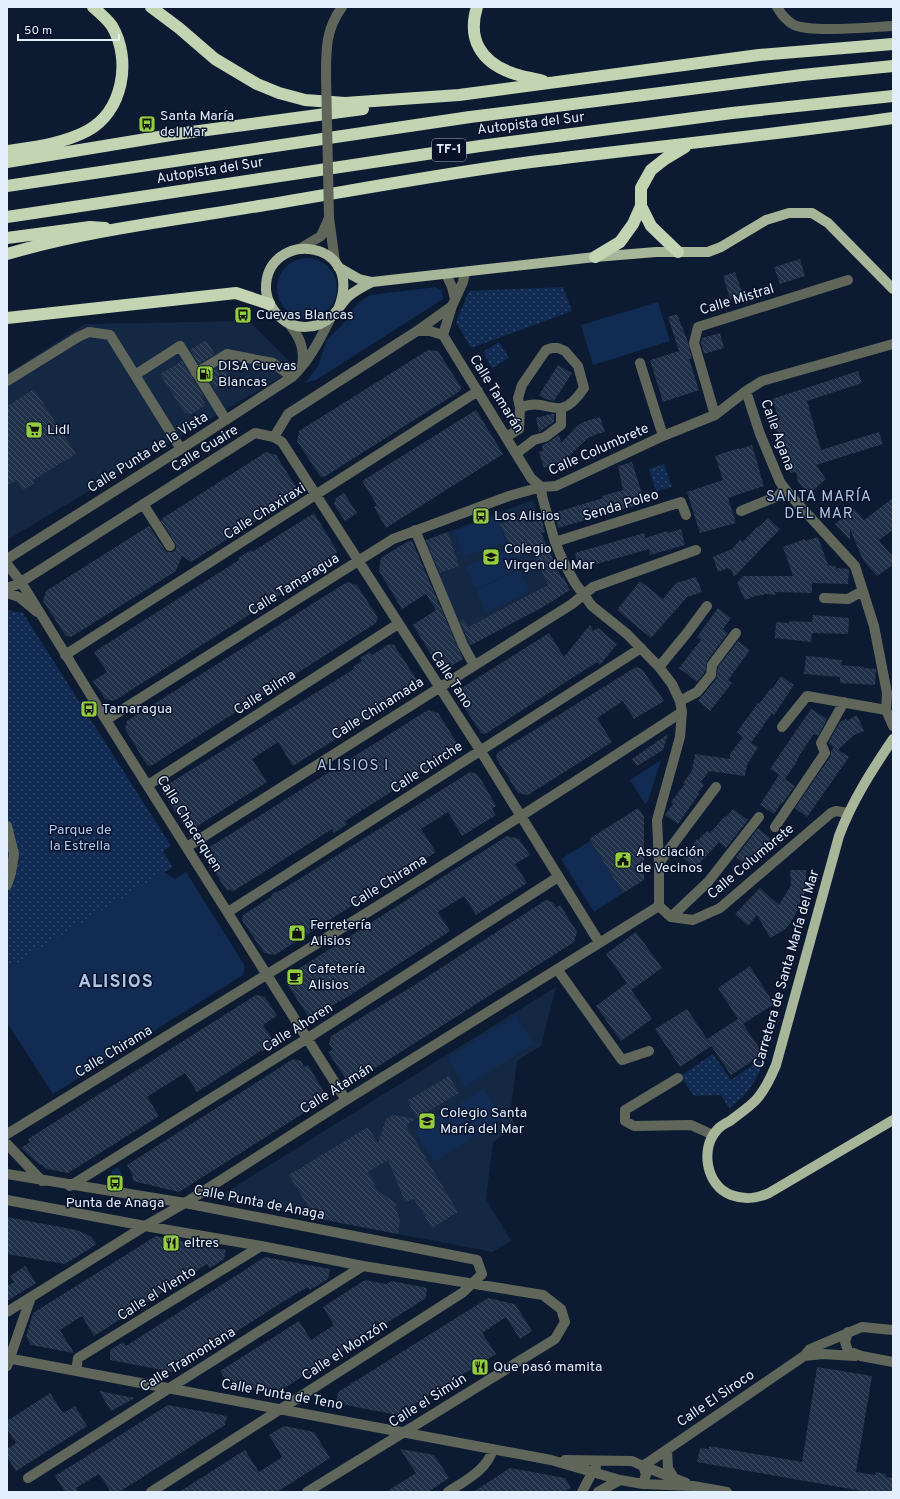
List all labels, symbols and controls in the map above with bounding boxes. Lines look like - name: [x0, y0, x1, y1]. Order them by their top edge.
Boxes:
- scale bar: [18, 16, 119, 42]
- text: 50 m: [24, 23, 52, 39]
- place label: Santa María del Mar: [160, 108, 234, 141]
- street label: Autopista del Sur: [476, 109, 586, 139]
- bus stop icon: Santa María del Mar: [137, 114, 157, 134]
- road number: TF-1: [432, 139, 466, 161]
- street label: Autopista del Sur: [155, 154, 265, 188]
- street label: Calle Mistral: [698, 281, 776, 319]
- bus stop icon: Cuevas Blancas: [233, 305, 253, 325]
- place label: Cuevas Blancas: [256, 307, 354, 324]
- street label: Calle Tamarán: [465, 352, 527, 436]
- place label: DISA Cuevas Blancas: [218, 358, 297, 391]
- fuel station icon: DISA Cuevas Blancas: [195, 364, 215, 384]
- street label: Calle Agana: [756, 397, 798, 473]
- street label: Calle Punta de la Vista: [85, 409, 211, 497]
- supermarket icon: Lidl: [24, 420, 44, 440]
- street label: Calle Columbrete: [546, 420, 652, 480]
- place label: Lidl: [47, 422, 70, 439]
- street label: Calle Guaire: [168, 422, 242, 476]
- street label: Calle Chaxiraxi: [221, 480, 309, 544]
- street label: Senda Poleo: [581, 486, 661, 526]
- district label: SANTA MARÍA DEL MAR: [766, 487, 872, 524]
- bus stop icon: Los Alisios: [471, 506, 491, 526]
- place label: Los Alisios: [494, 508, 560, 525]
- place label: Colegio Virgen del Mar: [504, 541, 595, 574]
- school or university icon: Colegio Virgen del Mar: [481, 547, 501, 567]
- street label: Calle Tamaragua: [245, 550, 343, 620]
- street label: Calle Tano: [426, 648, 476, 712]
- street label: Calle Bilma: [231, 667, 299, 719]
- street label: Calle Chinamada: [329, 674, 427, 744]
- bus stop icon: Tamaragua: [79, 699, 99, 719]
- place label: Tamaragua: [102, 701, 172, 718]
- street label: Calle Chirche: [388, 738, 466, 798]
- district label: ALISIOS I: [317, 757, 389, 776]
- street label: Calle Chacerquen: [153, 773, 225, 875]
- street label: Calle Columbrete: [704, 821, 798, 903]
- park label: Parque de la Estrella: [48, 822, 112, 855]
- place label: Asociación de Vecinos: [636, 844, 704, 877]
- public building icon: Asociación de Vecinos: [613, 850, 633, 870]
- street label: Calle Chirama: [348, 852, 430, 912]
- street label: Carretera de Santa María del Mar: [751, 867, 824, 1070]
- place label: Ferretería Alisios: [310, 917, 371, 950]
- shop icon: Ferretería Alisios: [287, 923, 307, 943]
- place label: Cafetería Alisios: [308, 961, 365, 994]
- cafe icon: Cafetería Alisios: [285, 967, 305, 987]
- district label: ALISIOS: [78, 971, 154, 994]
- street label: Calle Ahoren: [260, 1000, 336, 1056]
- street label: Calle Chirama: [72, 1022, 156, 1082]
- street label: Calle Atamán: [297, 1060, 377, 1118]
- place label: Colegio Santa María del Mar: [440, 1105, 527, 1138]
- school or university icon: Colegio Santa María del Mar: [417, 1111, 437, 1131]
- bus stop icon: Punta de Anaga: [105, 1173, 125, 1193]
- street label: Calle Punta de Anaga: [192, 1182, 326, 1224]
- place label: Punta de Anaga: [66, 1195, 164, 1212]
- restaurant icon: eltres: [161, 1233, 181, 1253]
- place label: eltres: [184, 1235, 219, 1252]
- street label: Calle el Viento: [115, 1263, 200, 1325]
- street label: Calle el Monzón: [299, 1317, 391, 1385]
- street label: Calle Tramontana: [137, 1324, 239, 1396]
- restaurant icon: Que pasó mamita: [470, 1357, 490, 1377]
- place label: Que pasó mamita: [493, 1359, 602, 1376]
- street label: Calle El Siroco: [674, 1367, 758, 1431]
- street label: Calle el Simún: [386, 1370, 470, 1432]
- street label: Calle Punta de Teno: [220, 1376, 344, 1414]

